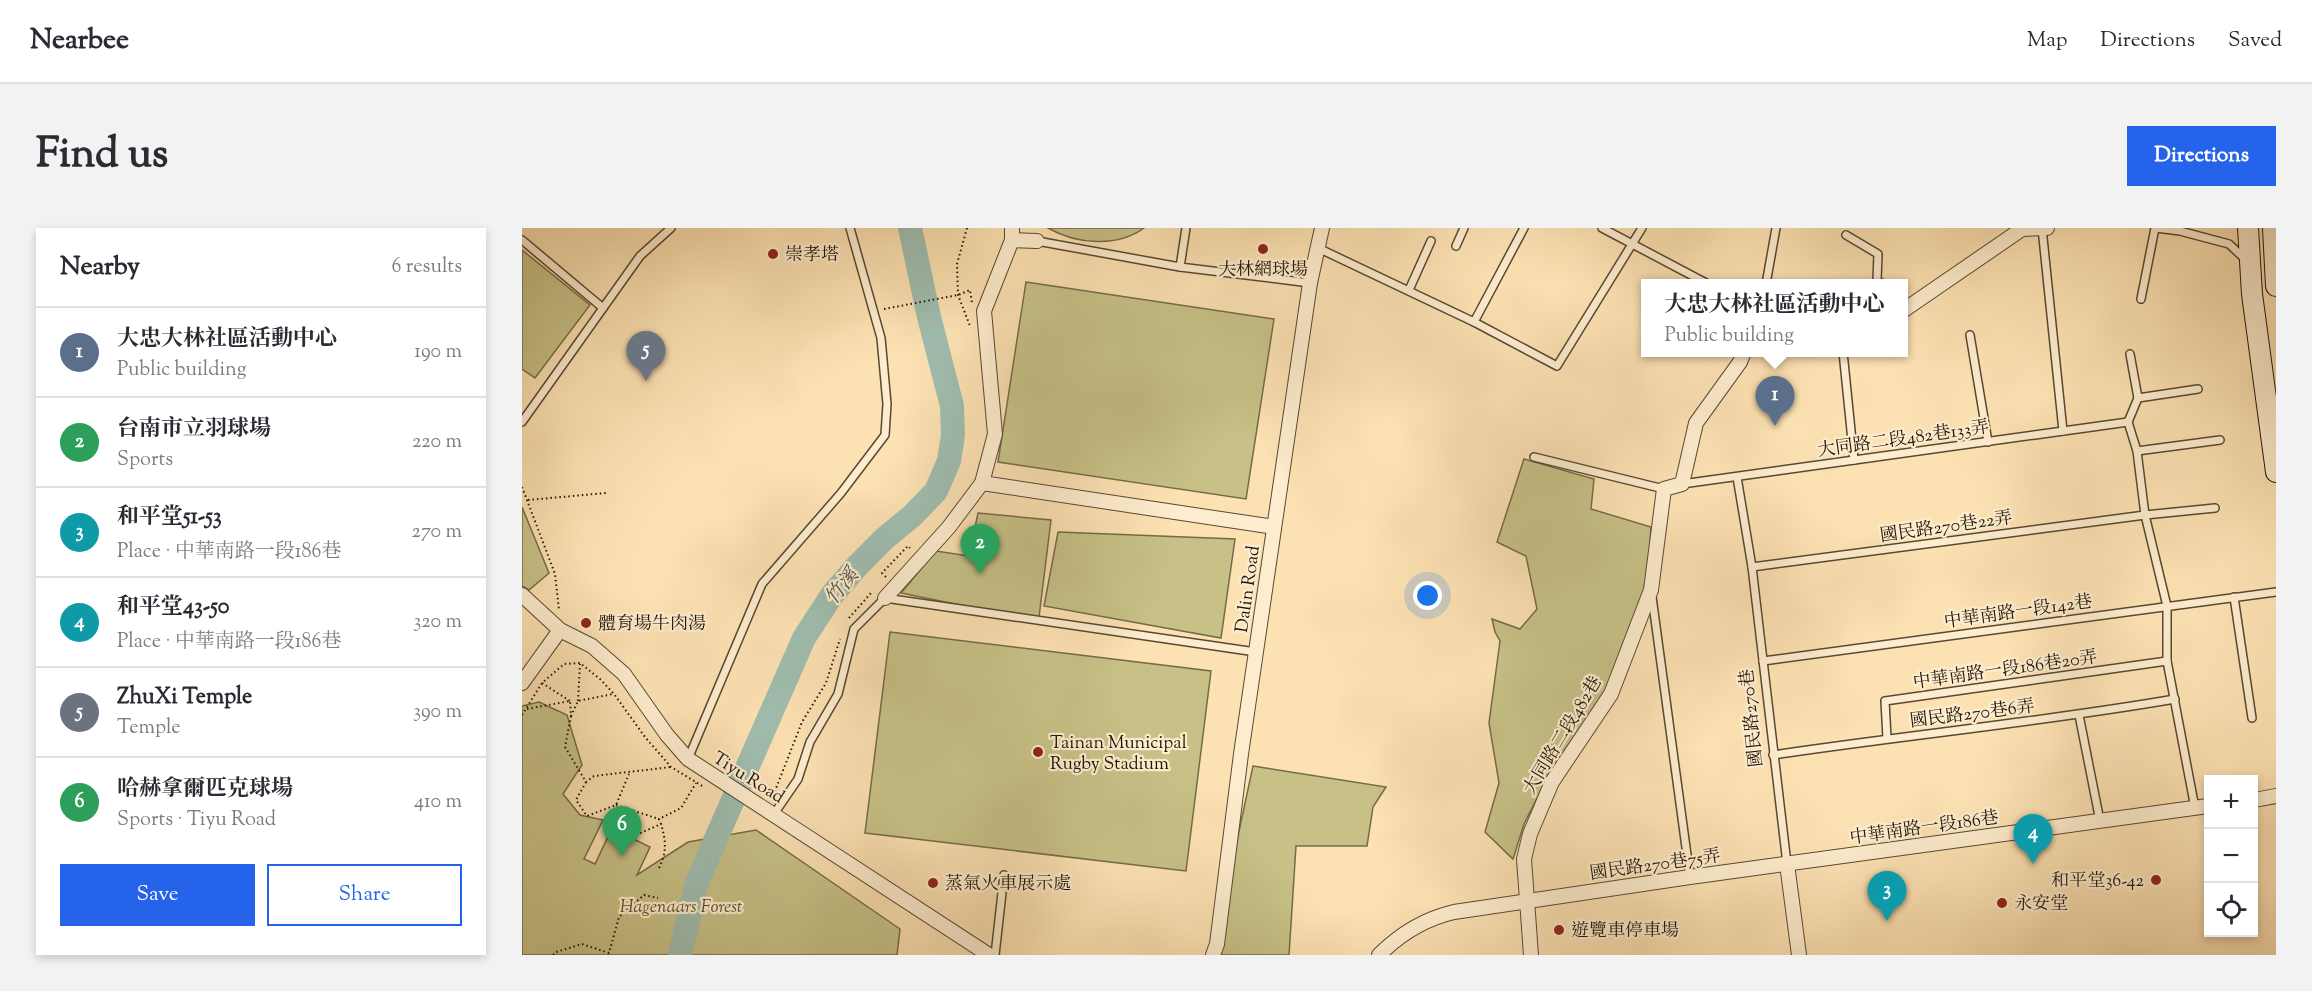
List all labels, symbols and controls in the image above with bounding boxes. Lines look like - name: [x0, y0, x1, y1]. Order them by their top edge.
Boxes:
- text: Nearbee: [30, 21, 129, 61]
- text: Map: [2027, 26, 2067, 56]
- text: Directions: [2100, 26, 2195, 56]
- text: Saved: [2228, 26, 2282, 56]
- text: Find us: [36, 126, 168, 186]
- button: Directions: [2127, 126, 2276, 186]
- marker: 大林網球場: [1256, 242, 1270, 256]
- place label: 崇孝塔: [785, 243, 839, 269]
- marker: 崇孝塔: [766, 247, 780, 261]
- text: Nearby: [60, 249, 140, 286]
- text: 6 results: [392, 253, 462, 282]
- place label: 大林網球場: [1218, 258, 1308, 284]
- popup: [1641, 279, 1908, 357]
- text: 大忠大林社區活動中心: [1664, 290, 1885, 322]
- text: Public building: [1664, 322, 1794, 351]
- text: 大忠大林社區活動中心: [117, 324, 337, 356]
- pin: 5: [626, 332, 666, 381]
- text: 1: [76, 338, 83, 367]
- text: 190 m: [414, 338, 462, 367]
- text: Public building: [117, 356, 247, 385]
- pin: 1: [1756, 376, 1794, 426]
- text: 台南市立羽球場: [117, 414, 271, 446]
- street label: 大同路二段482巷133弄: [1816, 415, 1991, 465]
- text: 2: [75, 428, 84, 457]
- text: 220 m: [412, 428, 462, 457]
- text: Sports: [117, 446, 173, 475]
- text: 和平堂51-53: [117, 502, 222, 534]
- street label: 國民路270巷22弄: [1878, 506, 2014, 550]
- text: 3: [75, 518, 84, 547]
- text: 270 m: [412, 518, 462, 547]
- pin: 2: [960, 524, 1000, 574]
- text: Place · 中華南路一段186巷: [117, 538, 341, 567]
- street label: Dalin Road: [1230, 544, 1268, 634]
- water label: 竹溪: [819, 561, 868, 612]
- your location: [1413, 581, 1442, 610]
- street label: 中華南路一段142巷: [1942, 590, 2094, 636]
- text: 和平堂43-50: [117, 592, 229, 624]
- text: 4: [74, 608, 85, 637]
- text: 320 m: [413, 608, 462, 637]
- place label: 體育場牛肉湯: [598, 612, 706, 638]
- marker: 體育場牛肉湯: [579, 616, 593, 630]
- text: Place · 中華南路一段186巷: [117, 628, 341, 657]
- street label: 中華南路一段186巷20弄: [1911, 645, 2099, 697]
- street label: 國民路270巷: [1735, 667, 1771, 768]
- street label: 大同路二段482巷: [1518, 672, 1609, 800]
- text: ZhuXi Temple: [117, 682, 252, 714]
- street label: 國民路270巷6弄: [1908, 694, 2036, 736]
- text: 5: [76, 698, 83, 727]
- text: 390 m: [413, 698, 462, 727]
- text: Temple: [117, 714, 181, 743]
- place label: Tainan Municipal Rugby Stadium: [1050, 731, 1187, 778]
- marker: Tainan Municipal Rugby Stadium: [1031, 745, 1045, 759]
- street label: Tiyu Road: [707, 746, 789, 811]
- text: 哈赫拿爾匹克球場: [117, 774, 293, 806]
- map controls: [2204, 775, 2258, 937]
- button: +: [2204, 775, 2258, 829]
- text: 6: [75, 788, 84, 817]
- text: 410 m: [414, 788, 462, 817]
- text: Sports · Tiyu Road: [117, 806, 276, 835]
- pin: 6: [602, 806, 642, 856]
- street label: 中華南路一段186巷: [1848, 806, 2000, 852]
- pin: 4: [2014, 814, 2052, 864]
- button: −: [2204, 829, 2258, 883]
- street label: 國民路270巷75弄: [1588, 844, 1722, 888]
- button: Save: [60, 864, 255, 926]
- button: Share: [267, 864, 462, 926]
- place label: 和平堂36-42: [2051, 869, 2145, 895]
- place label: 蒸氣火車展示處: [945, 872, 1071, 898]
- pin: 3: [1868, 872, 1906, 921]
- marker: 和平堂36-42: [2149, 873, 2163, 887]
- marker: 蒸氣火車展示處: [926, 876, 940, 890]
- button: locate: [2204, 883, 2258, 937]
- place label: 永安堂: [2014, 892, 2068, 918]
- park label: Hagenaars Forest: [620, 895, 743, 921]
- marker: 永安堂: [1995, 896, 2009, 910]
- place label: 遊覽車停車場: [1571, 919, 1679, 945]
- marker: 遊覽車停車場: [1552, 923, 1566, 937]

